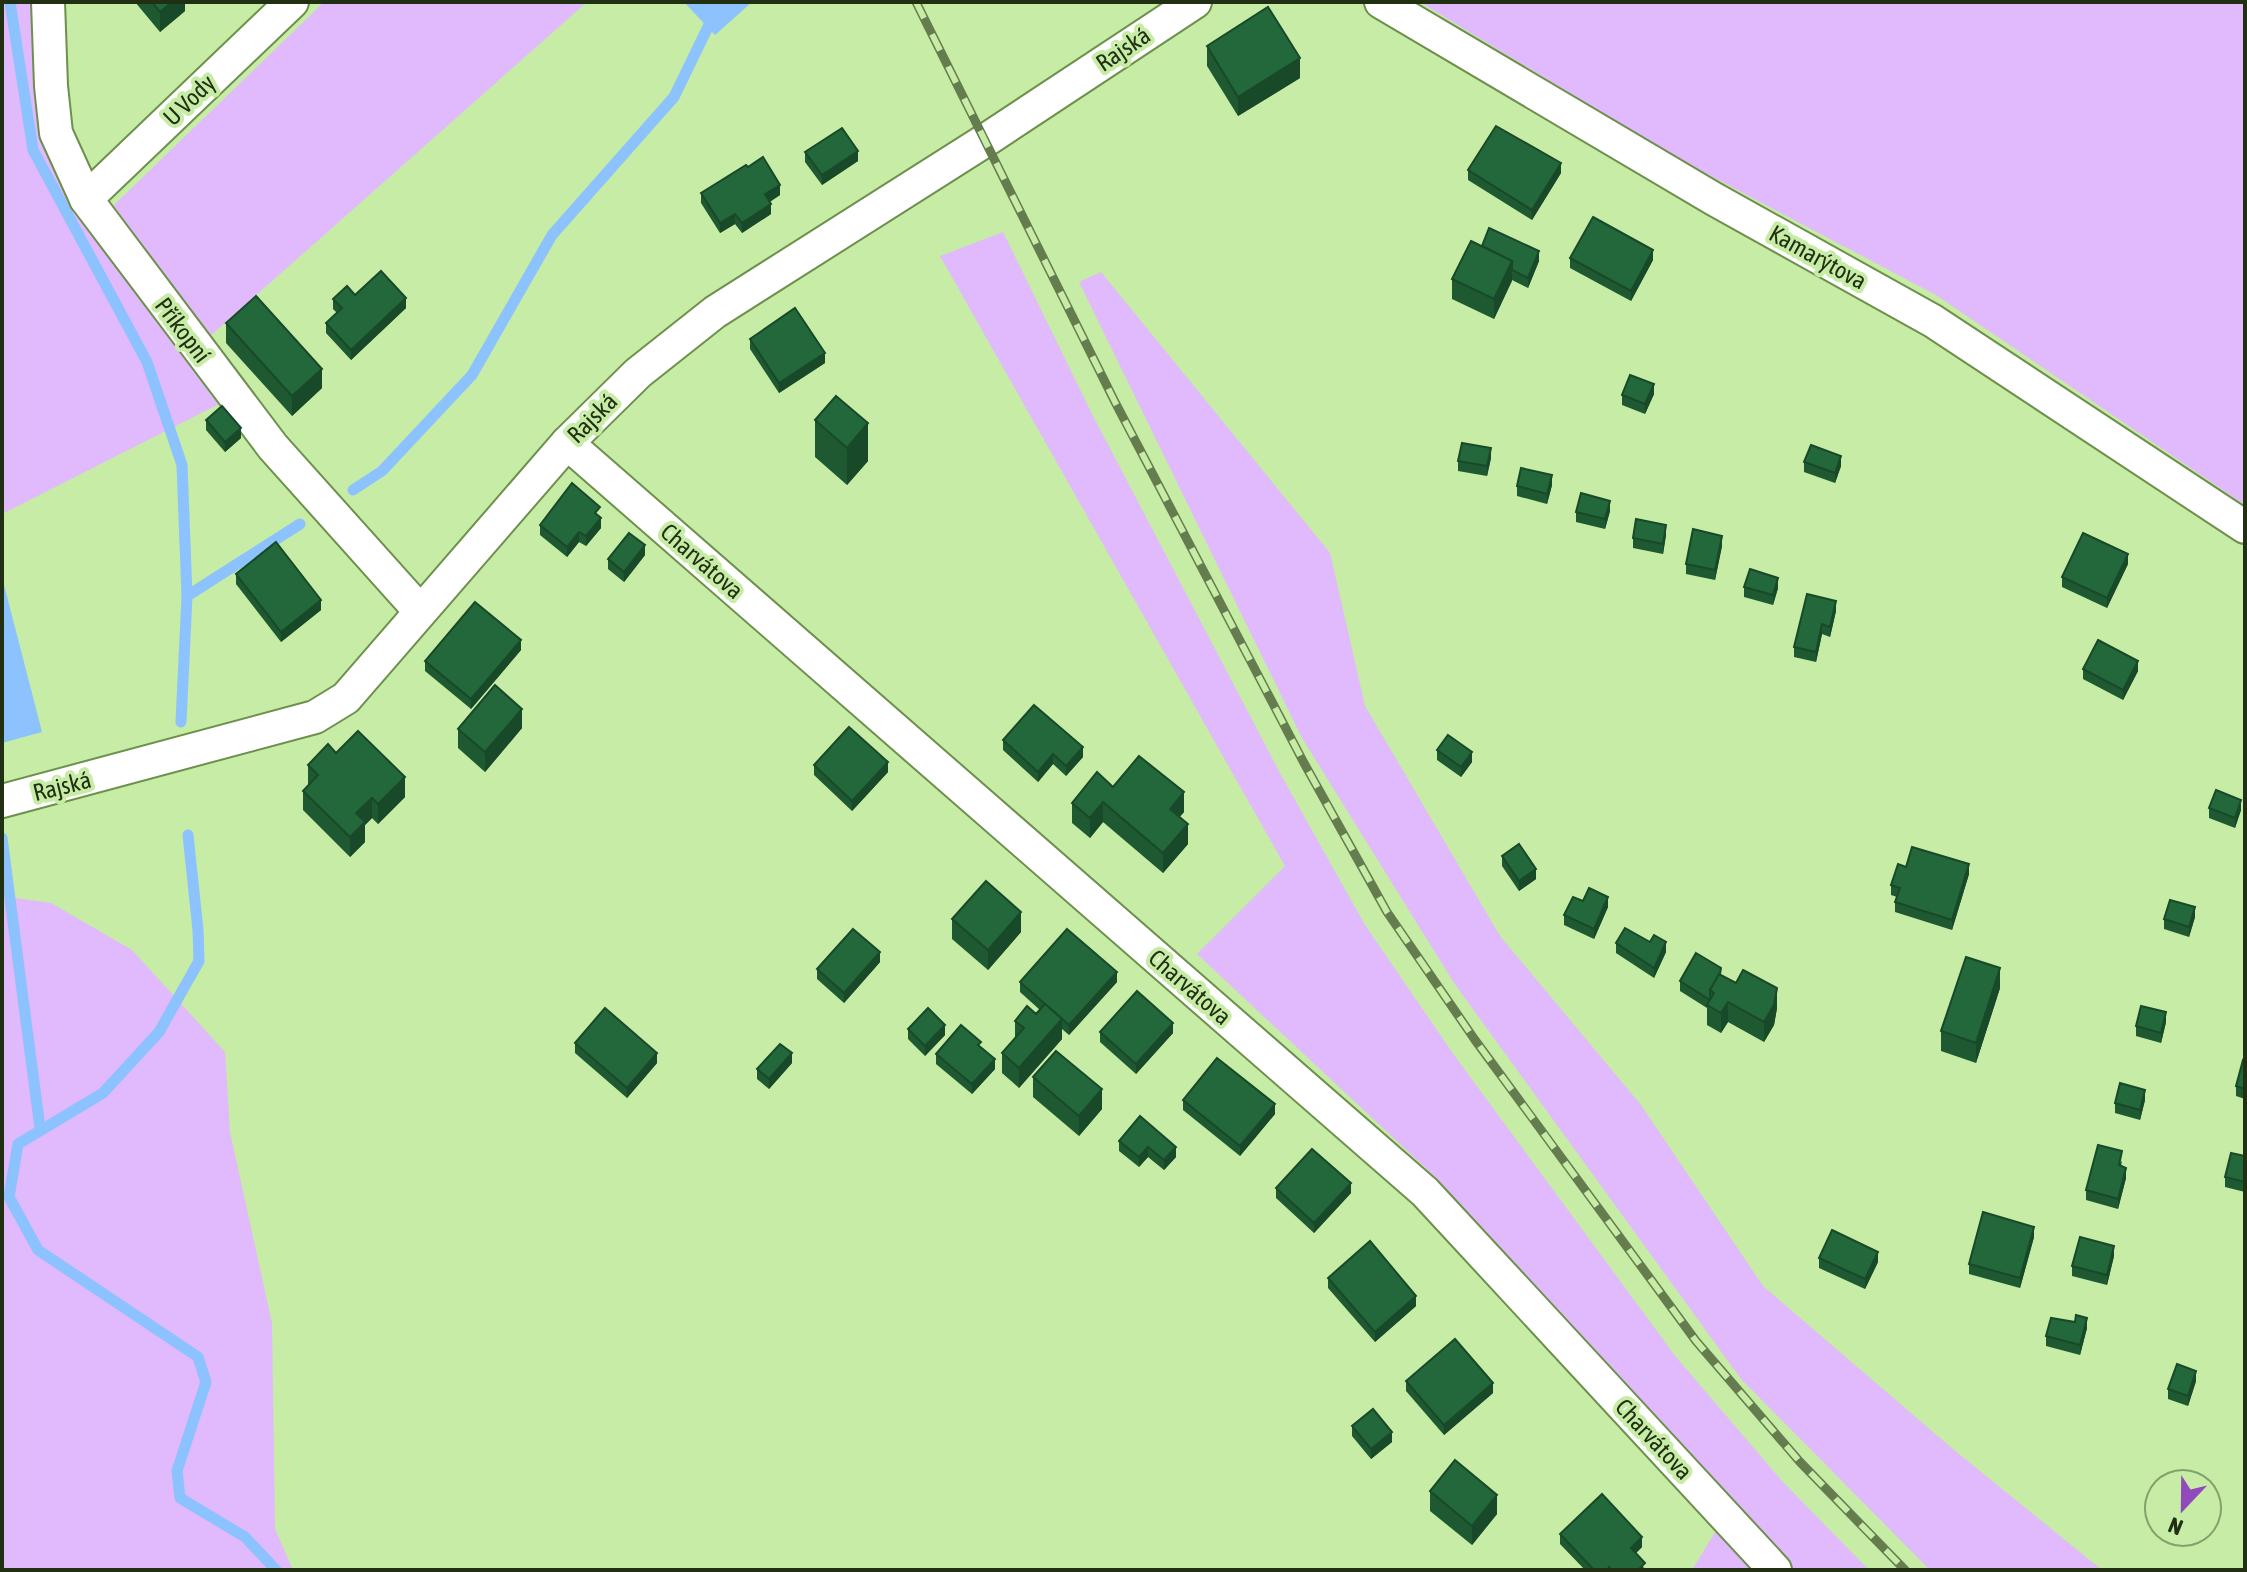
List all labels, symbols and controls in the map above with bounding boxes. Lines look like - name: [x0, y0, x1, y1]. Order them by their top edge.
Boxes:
- street label: Rajská: [1091, 21, 1155, 77]
- street label: U Vody: [158, 69, 220, 131]
- street label: Kamarýtova: [1765, 219, 1871, 295]
- street label: Příkopní: [150, 292, 216, 368]
- street label: Rajská: [562, 388, 622, 448]
- street label: Charvátova: [655, 518, 749, 604]
- street label: Rajská: [30, 766, 94, 806]
- street label: Charvátova: [1143, 944, 1237, 1030]
- street label: Charvátova: [1610, 1393, 1698, 1485]
- north arrow: [2143, 1468, 2223, 1548]
- text: N: [2165, 1512, 2186, 1541]

